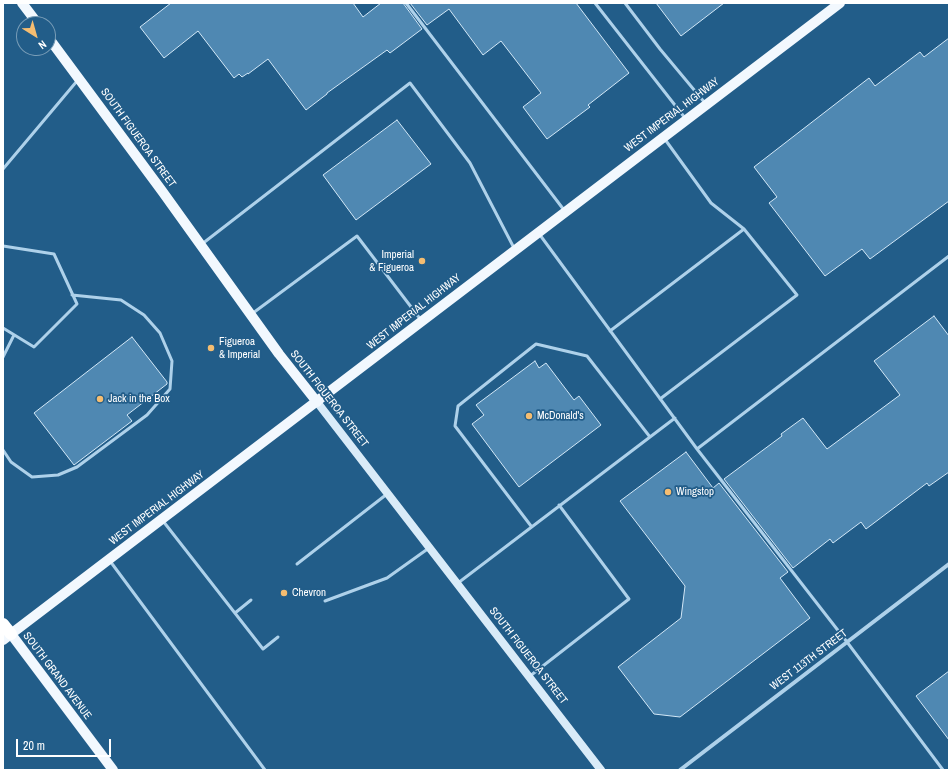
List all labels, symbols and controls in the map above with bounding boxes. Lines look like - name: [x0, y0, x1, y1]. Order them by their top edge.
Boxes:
- north arrow: [16, 16, 56, 56]
- text: N: [36, 37, 49, 52]
- street label: WEST IMPERIAL HIGHWAY: [622, 75, 722, 155]
- street label: SOUTH FIGUEROA STREET: [98, 86, 178, 190]
- place label: Imperial & Figueroa: [369, 248, 414, 274]
- marker: Imperial & Figueroa: [417, 256, 427, 266]
- street label: WEST IMPERIAL HIGHWAY: [365, 271, 463, 353]
- place label: Figueroa & Imperial: [219, 335, 260, 361]
- marker: Figueroa & Imperial: [206, 343, 216, 353]
- street label: SOUTH FIGUEROA STREET: [287, 348, 371, 450]
- place label: Jack in the Box: [108, 392, 170, 406]
- marker: Jack in the Box: [95, 394, 105, 404]
- place label: McDonald's: [537, 409, 584, 423]
- marker: McDonald's: [524, 411, 534, 421]
- street label: WEST IMPERIAL HIGHWAY: [107, 468, 207, 548]
- place label: Wingstop: [676, 485, 714, 499]
- marker: Wingstop: [663, 487, 673, 497]
- place label: Chevron: [292, 586, 326, 600]
- marker: Chevron: [279, 588, 289, 598]
- street label: SOUTH FIGUEROA STREET: [486, 605, 570, 707]
- street label: WEST 113TH STREET: [768, 627, 850, 693]
- street label: SOUTH GRAND AVENUE: [20, 630, 94, 722]
- scale bar: [18, 731, 113, 757]
- text: 20 m: [23, 738, 45, 754]

